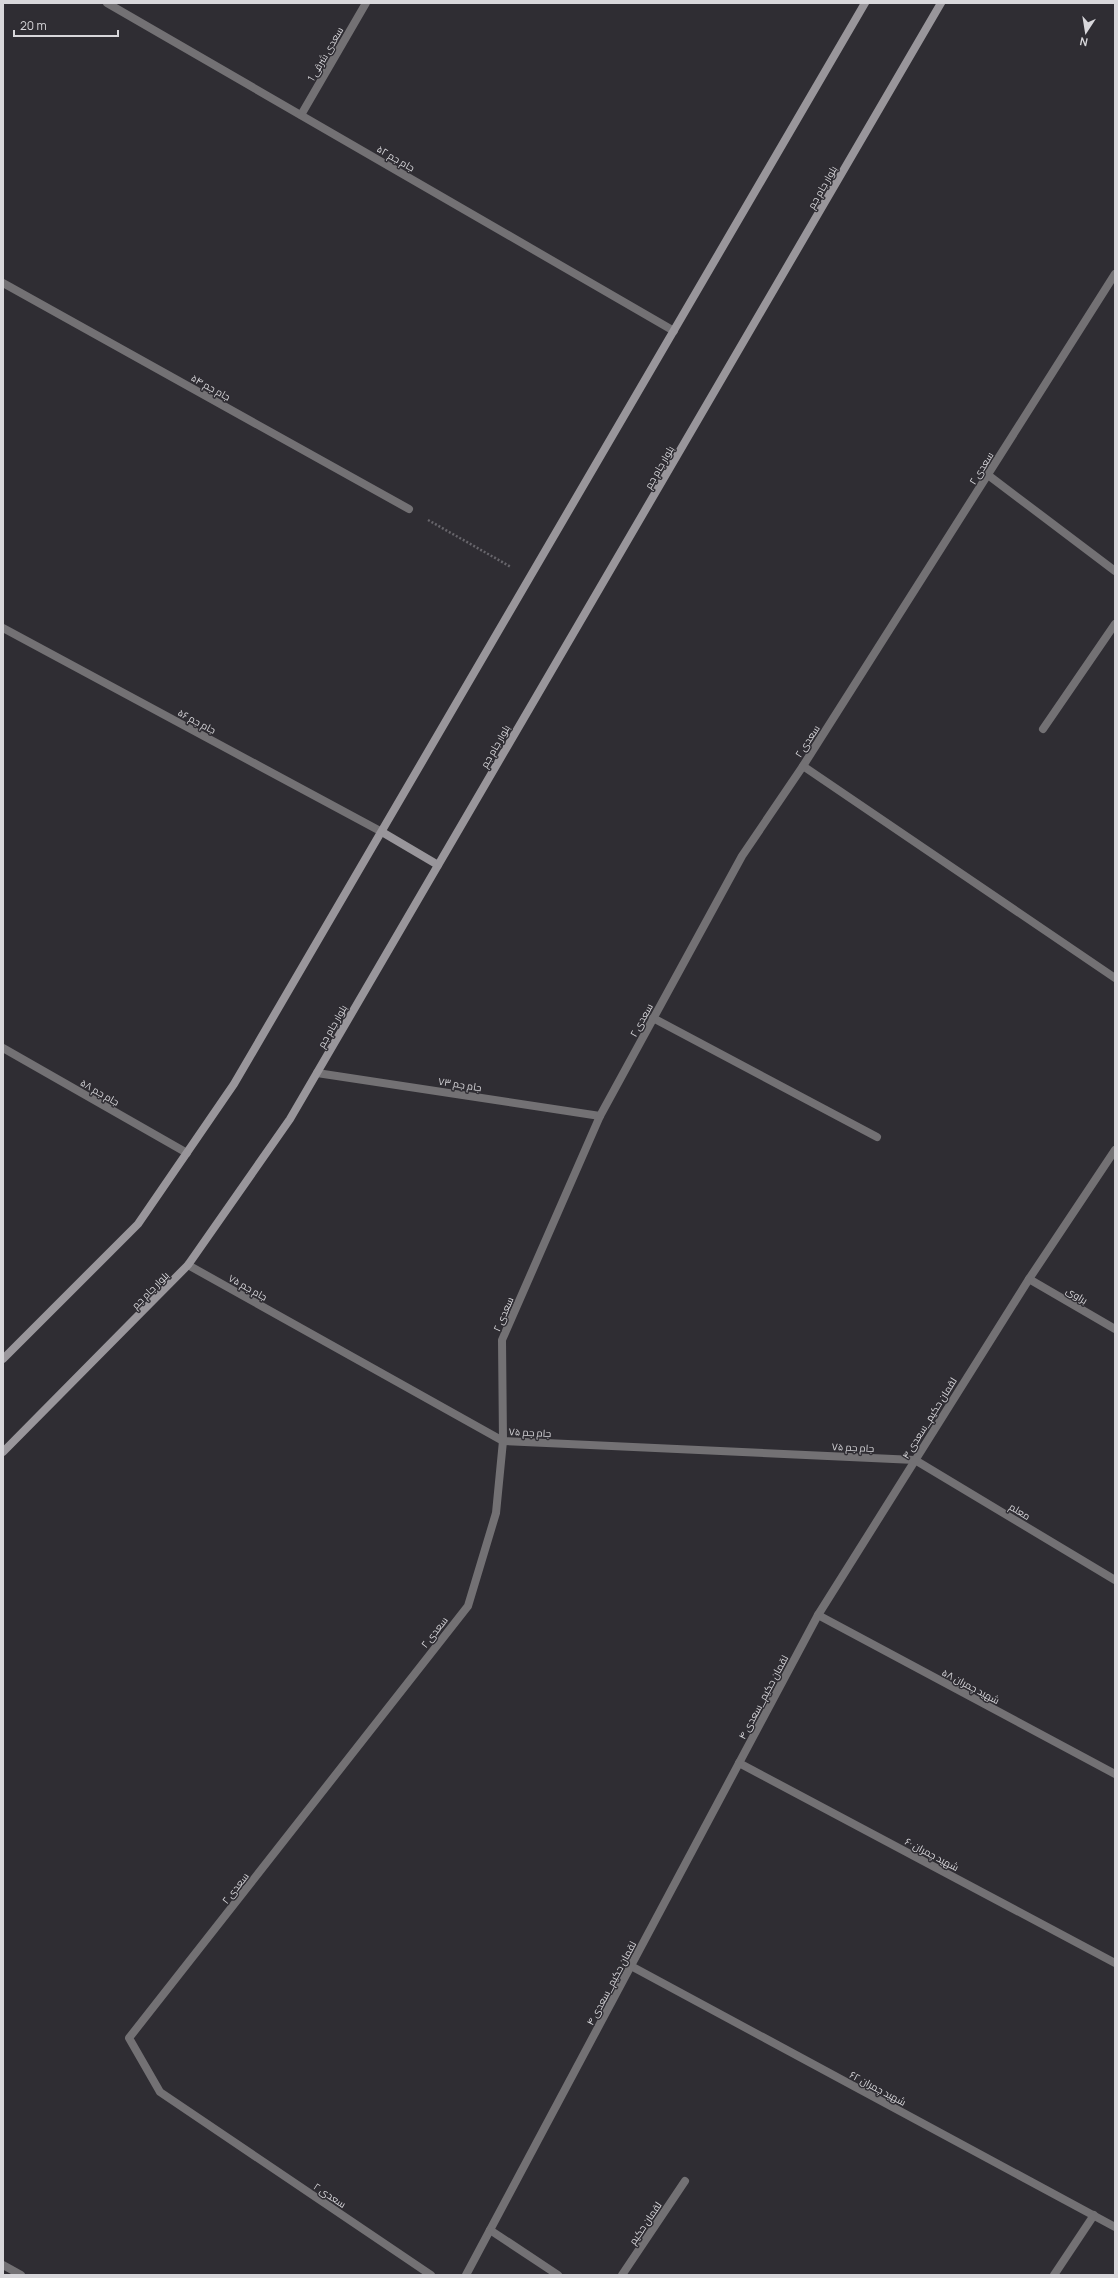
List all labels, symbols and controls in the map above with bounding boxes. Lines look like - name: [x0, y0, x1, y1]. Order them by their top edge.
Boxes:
- scale bar: [14, 12, 118, 38]
- north arrow: [1066, 12, 1106, 52]
- text: 20 m: [20, 17, 47, 34]
- street label: سعدی شرقی 1: [304, 24, 346, 84]
- text: N: [1078, 34, 1089, 50]
- street label: جام جم ۵۲: [374, 142, 418, 175]
- street label: بلوار جام جم: [804, 163, 841, 212]
- street label: جام جم ۵۴: [188, 370, 233, 404]
- street label: بلوار جام جم: [641, 443, 678, 492]
- street label: سعدی ۲: [965, 449, 997, 487]
- street label: جام جم ۵۶: [175, 705, 218, 738]
- street label: بلوار جام جم: [477, 722, 514, 771]
- street label: سعدی ۲: [791, 722, 823, 760]
- street label: سعدی ۲: [626, 1001, 656, 1039]
- street label: بلوار جام جم: [314, 1002, 351, 1051]
- street label: جام جم ۷۳: [437, 1074, 483, 1095]
- street label: جام جم ۵۸: [78, 1075, 122, 1110]
- street label: بلوار جام جم: [128, 1268, 173, 1313]
- street label: جام جم ۷۵: [225, 1271, 270, 1304]
- street label: براوی: [1064, 1283, 1090, 1307]
- street label: سعدی ۲: [489, 1295, 517, 1333]
- street label: لقمان حکیم_سعدی ۴: [898, 1375, 961, 1462]
- street label: جام جم ۷۵: [508, 1424, 552, 1441]
- street label: جام جم ۷۵: [831, 1439, 875, 1456]
- street label: معلم: [1006, 1499, 1033, 1524]
- street label: سعدی ۲: [417, 1613, 451, 1651]
- street label: لقمان حکیم_سعدی ۴: [735, 1653, 792, 1742]
- street label: شهید چمران ۵۸: [940, 1665, 1002, 1707]
- street label: شهید چمران ۶۰: [903, 1834, 961, 1874]
- street label: سعدی ۲: [218, 1869, 252, 1907]
- street label: لقمان حکیم_سعدی ۴: [583, 1939, 640, 2028]
- street label: شهید چمران ۶۲: [847, 2067, 909, 2109]
- street label: سعدی ۲: [311, 2179, 349, 2211]
- street label: لقمان حکیم: [625, 2199, 665, 2248]

